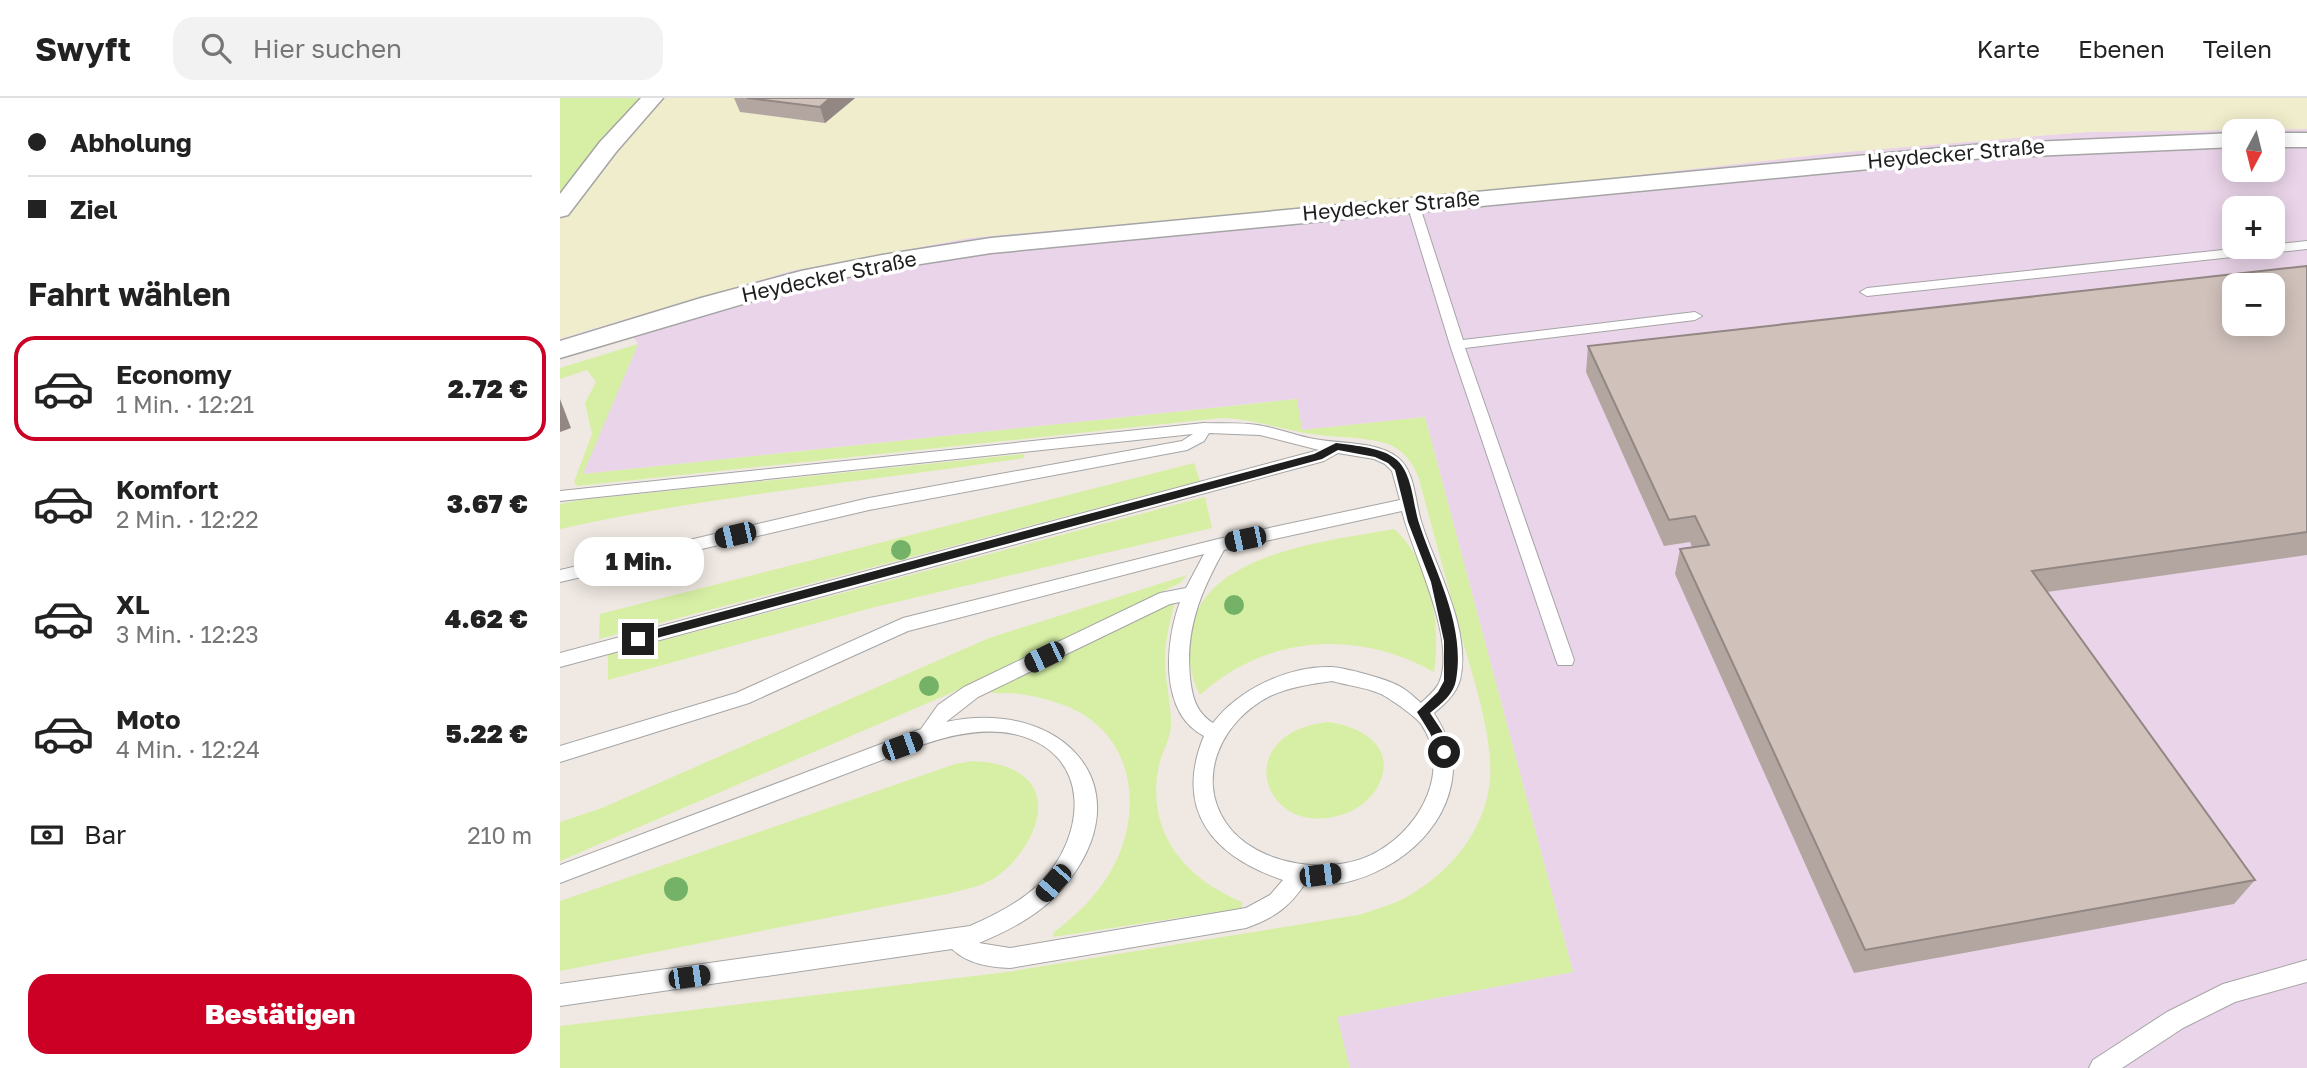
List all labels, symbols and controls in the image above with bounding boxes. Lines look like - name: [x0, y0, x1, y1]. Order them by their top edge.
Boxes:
- search box: [173, 17, 663, 80]
- text: Swyft: [35, 29, 131, 68]
- icon: search: [197, 29, 235, 67]
- text: Hier suchen: [253, 33, 402, 64]
- text: Karte: [1977, 34, 2040, 63]
- text: Ebenen: [2078, 34, 2165, 63]
- text: Teilen: [2203, 34, 2272, 63]
- north arrow: [2222, 119, 2286, 182]
- map controls: [2222, 119, 2285, 336]
- text: Abholung: [70, 127, 192, 158]
- street label: Heydecker Straße: [1866, 132, 2046, 174]
- street label: Heydecker Straße: [1301, 184, 1481, 226]
- text: Ziel: [70, 194, 118, 225]
- button: +: [2222, 196, 2285, 259]
- street label: Heydecker Straße: [739, 245, 919, 307]
- button: −: [2222, 273, 2285, 336]
- text: Fahrt wählen: [28, 275, 231, 313]
- icon: car: [32, 357, 95, 420]
- text: Economy: [116, 359, 232, 390]
- text: 2.72 €: [448, 373, 528, 404]
- text: 1 Min. · 12:21: [116, 390, 254, 418]
- icon: car: [32, 472, 95, 535]
- text: Komfort: [116, 474, 219, 505]
- text: 3.67 €: [447, 488, 528, 519]
- text: 2 Min. · 12:22: [116, 505, 259, 533]
- car: [713, 520, 758, 550]
- car: [1223, 524, 1268, 554]
- callout: 1 Min.: [573, 538, 703, 587]
- text: 1 Min.: [606, 547, 672, 575]
- icon: car: [32, 587, 95, 650]
- text: XL: [116, 589, 150, 620]
- text: 4.62 €: [445, 603, 528, 634]
- text: 3 Min. · 12:23: [116, 620, 259, 648]
- route end: [622, 623, 654, 655]
- car: [1021, 638, 1068, 676]
- icon: car: [32, 702, 95, 765]
- text: Moto: [116, 704, 181, 735]
- text: 5.22 €: [446, 718, 528, 749]
- car: [879, 729, 926, 763]
- text: 4 Min. · 12:24: [116, 735, 260, 763]
- route start: [1428, 736, 1460, 768]
- icon: cash: [28, 816, 66, 854]
- text: Bar: [84, 819, 126, 850]
- text: 210 m: [467, 821, 532, 849]
- car: [1032, 860, 1075, 906]
- car: [1298, 862, 1343, 888]
- car: [667, 964, 712, 990]
- button: Bestätigen: [28, 974, 532, 1054]

